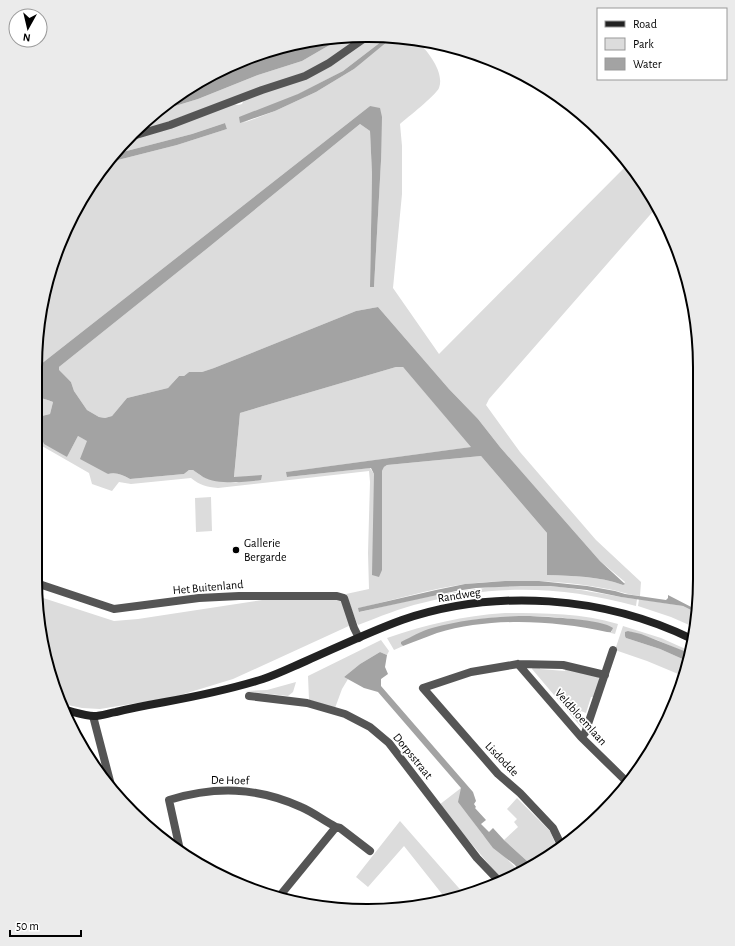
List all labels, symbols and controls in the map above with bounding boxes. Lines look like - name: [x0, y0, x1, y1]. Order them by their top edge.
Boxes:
- north arrow: [8, 8, 48, 48]
- legend: [597, 8, 727, 80]
- text: Road: [633, 18, 657, 30]
- text: N: [22, 31, 31, 43]
- text: Park: [633, 38, 654, 50]
- text: Water: [633, 58, 662, 70]
- place label: Gallerie Bergarde: [244, 537, 286, 563]
- marker: Gallerie Bergarde: [231, 545, 241, 555]
- street label: Het Buitenland: [172, 578, 244, 596]
- street label: Randweg: [437, 586, 482, 604]
- street label: Veldbloemlaan: [553, 687, 609, 747]
- street label: Dorpsstraat: [391, 731, 435, 781]
- street label: Lisdodde: [483, 740, 521, 778]
- street label: De Hoef: [211, 774, 251, 786]
- scale bar: [10, 912, 81, 938]
- text: 50 m: [16, 920, 39, 932]

